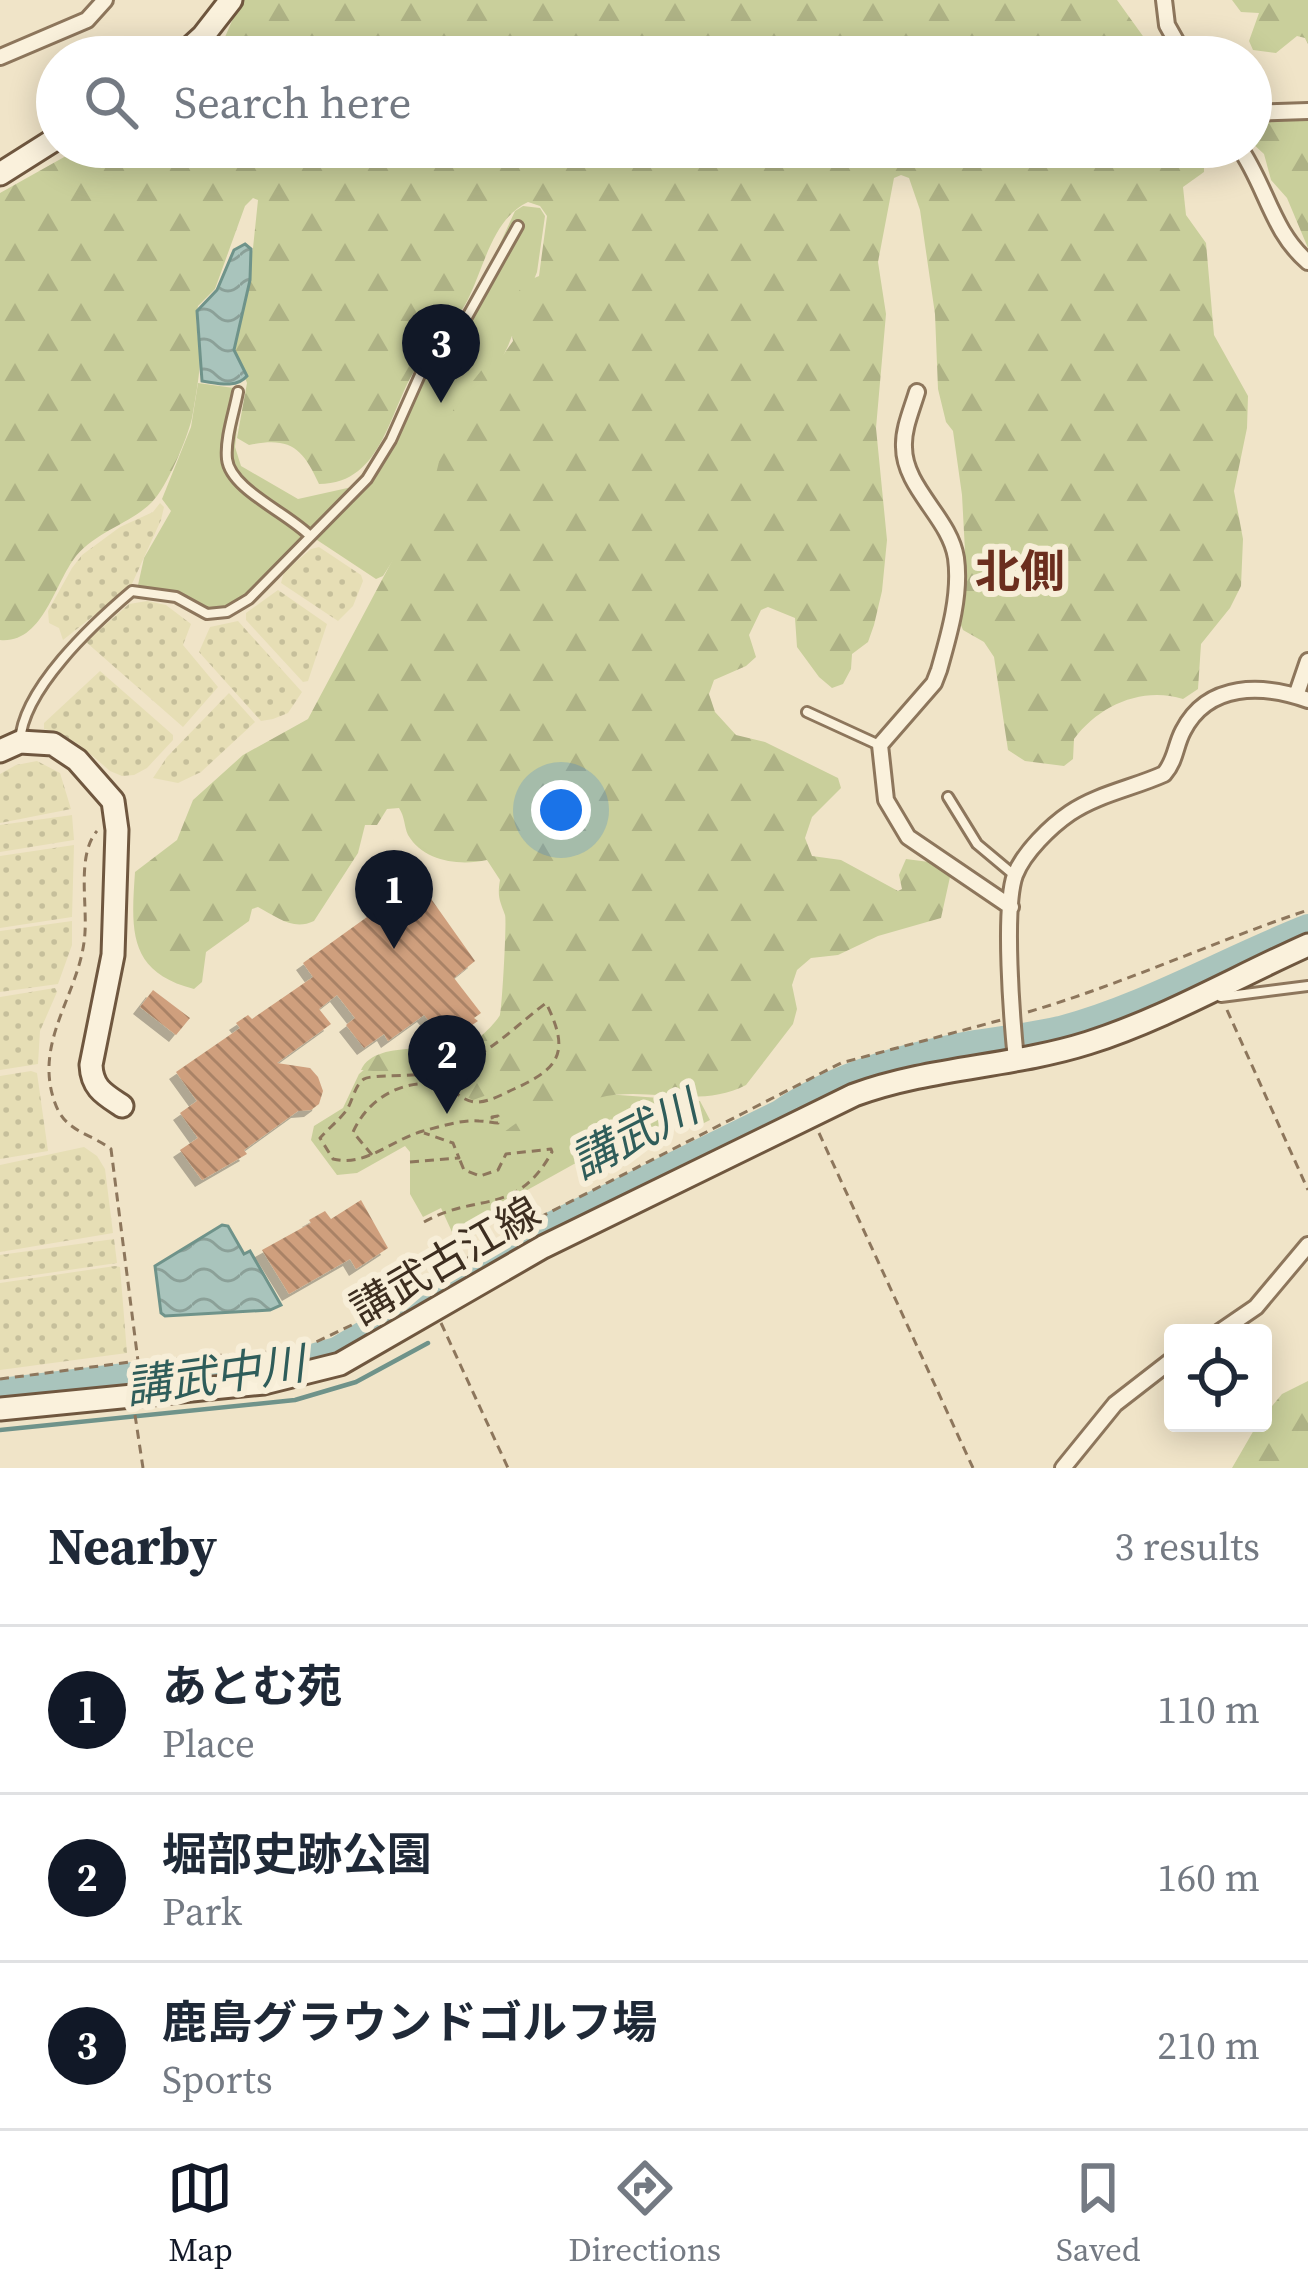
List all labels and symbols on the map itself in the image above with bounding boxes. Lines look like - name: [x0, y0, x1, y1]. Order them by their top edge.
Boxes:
- pin: 3: [402, 304, 480, 403]
- district label: 北側: [975, 540, 1065, 602]
- your location: [531, 780, 591, 840]
- pin: 1: [355, 850, 433, 949]
- pin: 2: [408, 1015, 486, 1114]
- water label: 講武川: [560, 1074, 712, 1192]
- street label: 講武古江線: [340, 1182, 550, 1338]
- water label: 講武中川: [122, 1331, 312, 1418]

